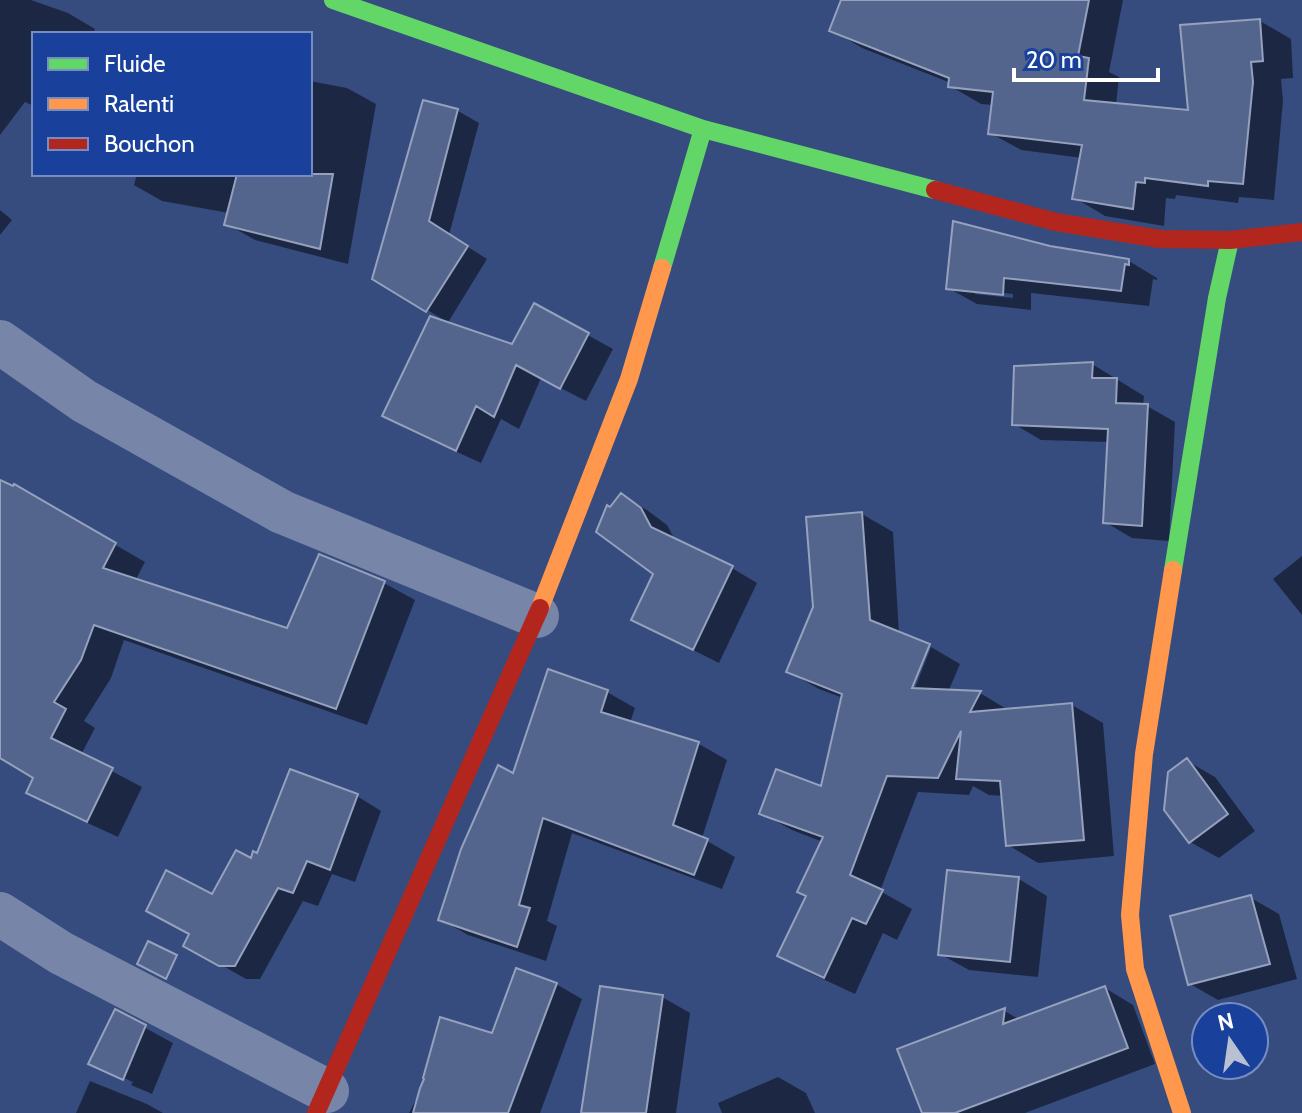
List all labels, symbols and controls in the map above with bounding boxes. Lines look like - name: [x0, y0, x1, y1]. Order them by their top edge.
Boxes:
- legend: [32, 32, 312, 176]
- scale bar: [1014, 32, 1158, 82]
- text: 20 m: [1026, 45, 1082, 74]
- text: Fluide: [104, 49, 166, 78]
- text: Ralenti: [104, 89, 174, 118]
- text: Bouchon: [104, 129, 195, 158]
- north arrow: [1190, 1001, 1270, 1081]
- text: N: [1215, 1007, 1236, 1037]

